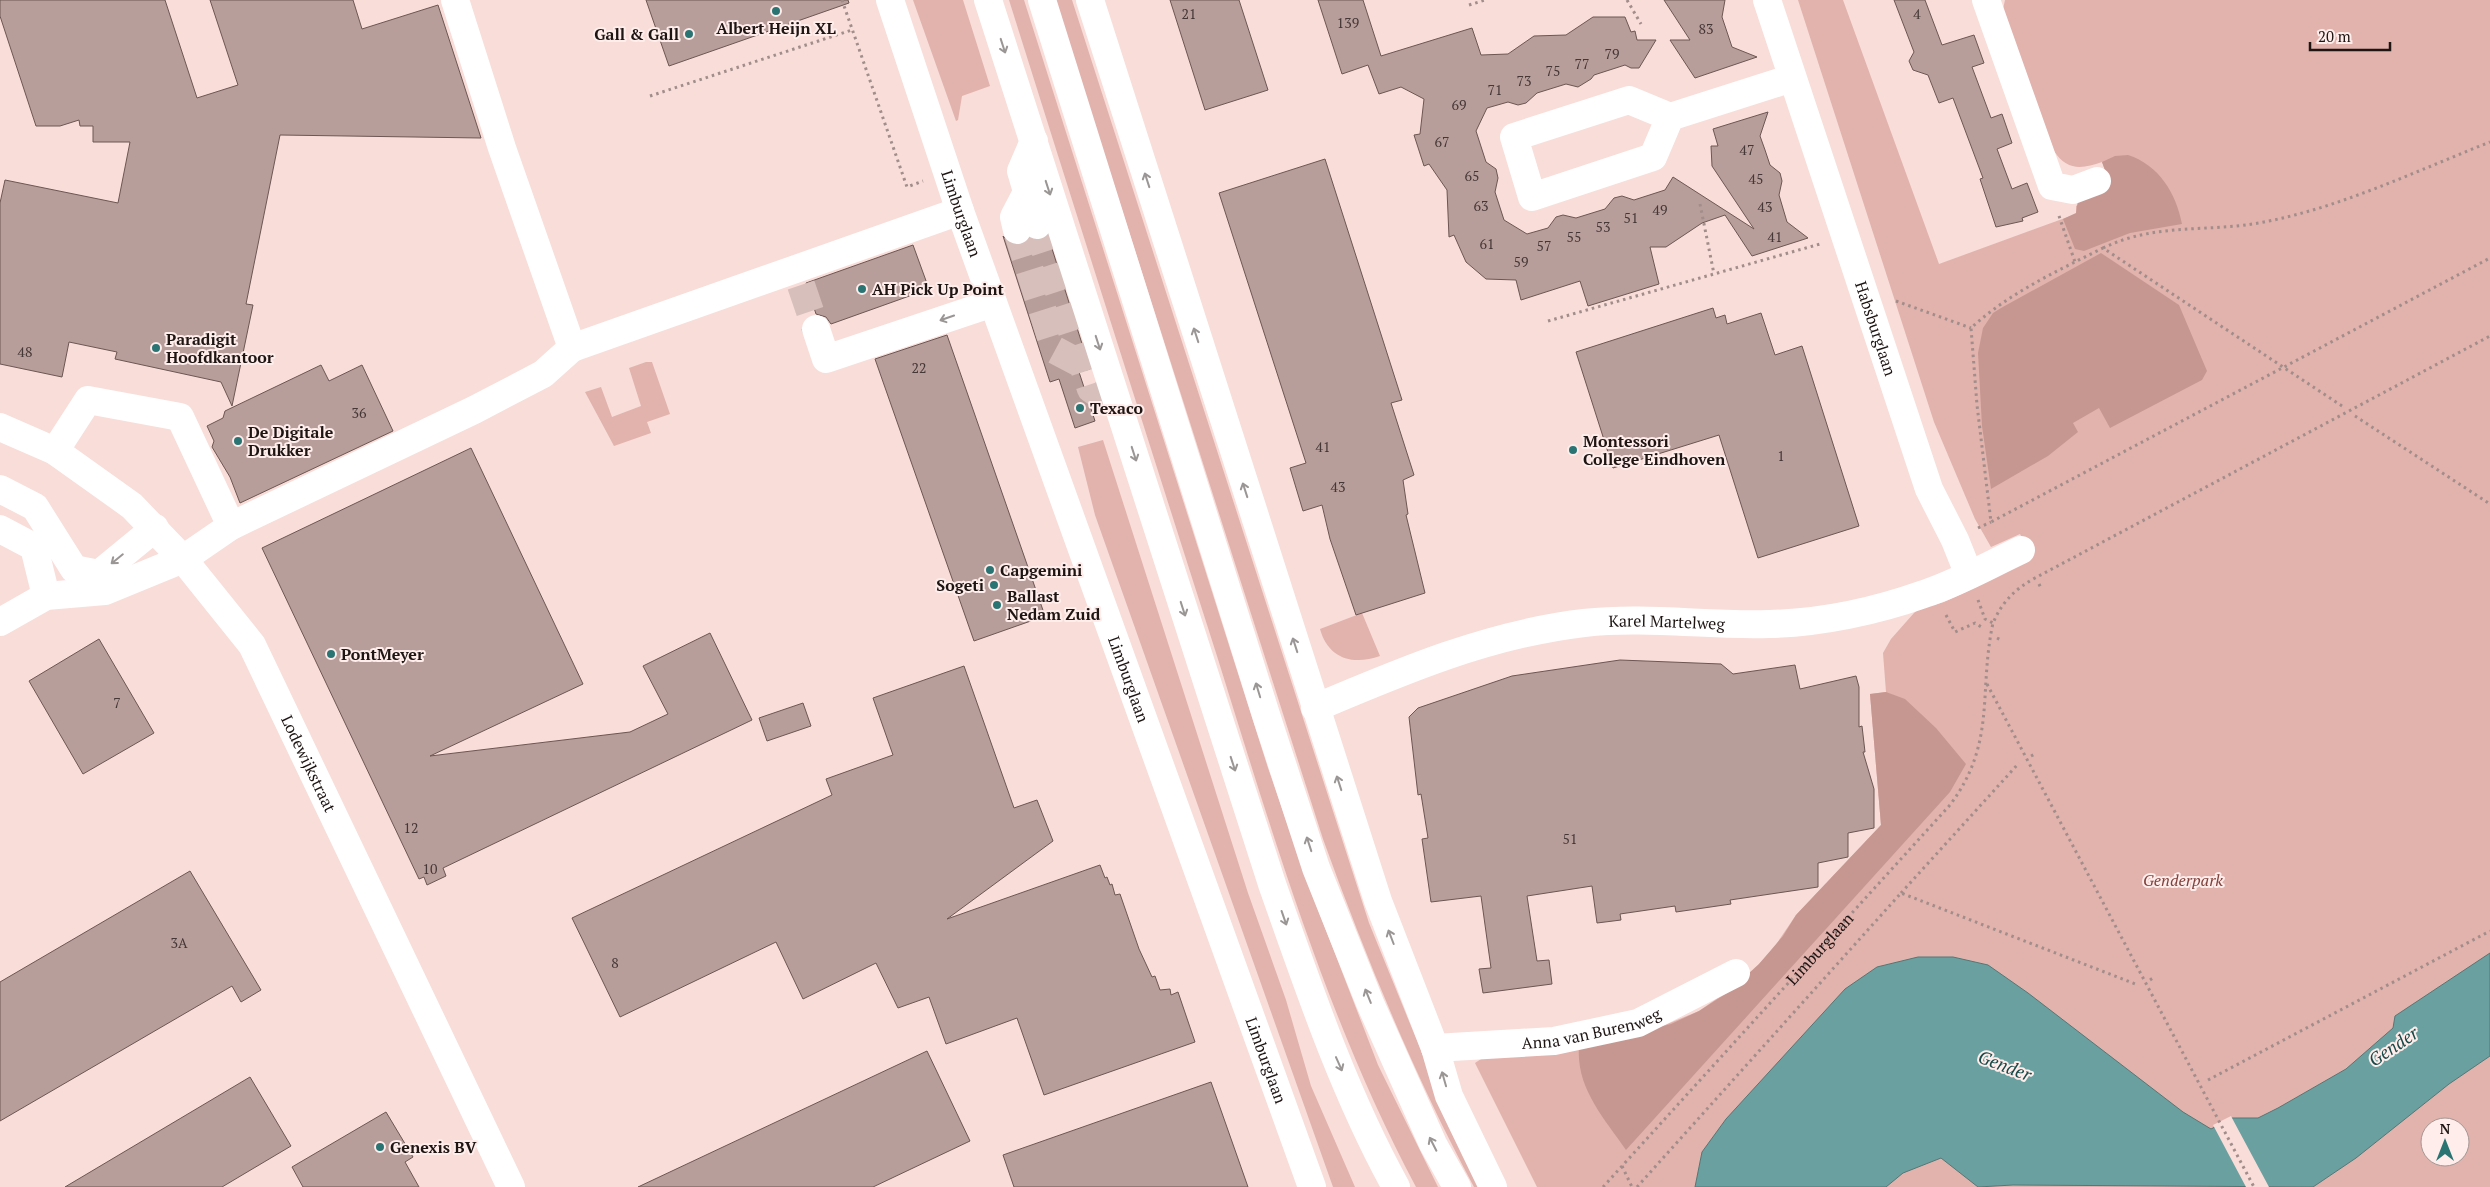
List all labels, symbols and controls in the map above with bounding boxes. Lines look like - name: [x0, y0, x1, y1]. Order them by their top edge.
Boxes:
- house number: 21: [1182, 4, 1196, 23]
- house number: 4: [1913, 4, 1921, 23]
- marker: Albert Heijn XL: [770, 5, 782, 17]
- house number: 139: [1337, 13, 1359, 32]
- place label: Albert Heijn XL: [716, 17, 836, 39]
- house number: 83: [1699, 19, 1713, 38]
- scale bar: [2310, 20, 2390, 52]
- place label: Gall & Gall: [594, 23, 679, 45]
- text: 20 m: [2318, 26, 2351, 46]
- marker: Gall & Gall: [683, 28, 695, 40]
- one-way arrow: [999, 38, 1008, 54]
- house number: 79: [1605, 44, 1619, 63]
- house number: 77: [1575, 54, 1589, 73]
- house number: 75: [1546, 61, 1560, 80]
- house number: 73: [1517, 71, 1531, 90]
- house number: 71: [1488, 80, 1502, 99]
- house number: 69: [1452, 95, 1466, 114]
- house number: 67: [1435, 132, 1449, 151]
- house number: 47: [1740, 140, 1754, 159]
- house number: 65: [1465, 166, 1479, 185]
- street label: Limburglaan: [936, 167, 987, 260]
- house number: 45: [1749, 169, 1763, 188]
- one-way arrow: [1142, 173, 1151, 189]
- one-way arrow: [1044, 180, 1054, 196]
- house number: 63: [1474, 196, 1488, 215]
- house number: 43: [1758, 197, 1772, 216]
- house number: 49: [1653, 200, 1667, 219]
- house number: 51: [1624, 208, 1638, 227]
- house number: 53: [1596, 217, 1610, 236]
- house number: 55: [1567, 227, 1581, 246]
- house number: 41: [1768, 227, 1782, 246]
- house number: 61: [1480, 234, 1494, 253]
- house number: 57: [1537, 236, 1551, 255]
- house number: 59: [1514, 252, 1528, 271]
- place label: AH Pick Up Point: [872, 278, 1005, 300]
- street label: Habsburglaan: [1850, 278, 1902, 379]
- marker: AH Pick Up Point: [856, 283, 868, 295]
- one-way arrow: [939, 314, 955, 324]
- place label: Paradigit Hoofdkantoor: [166, 328, 274, 368]
- one-way arrow: [1191, 328, 1201, 344]
- one-way arrow: [1094, 334, 1103, 350]
- house number: 48: [18, 342, 32, 361]
- marker: Paradigit Hoofdkantoor: [150, 342, 162, 354]
- house number: 22: [912, 358, 926, 377]
- place label: Texaco: [1090, 397, 1143, 419]
- marker: Texaco: [1074, 402, 1086, 414]
- house number: 36: [352, 403, 367, 422]
- place label: De Digitale Drukker: [248, 421, 334, 461]
- place label: Montessori College Eindhoven: [1583, 430, 1726, 470]
- marker: De Digitale Drukker: [232, 435, 244, 447]
- house number: 41: [1316, 437, 1330, 456]
- marker: Montessori College Eindhoven: [1567, 444, 1579, 456]
- one-way arrow: [1129, 446, 1139, 462]
- house number: 1: [1777, 446, 1785, 465]
- house number: 43: [1331, 477, 1345, 496]
- one-way arrow: [1240, 483, 1250, 499]
- one-way arrow: [111, 553, 124, 564]
- place label: Capgemini: [1000, 559, 1082, 581]
- marker: Capgemini: [984, 564, 996, 576]
- place label: Sogeti: [936, 574, 984, 596]
- marker: Sogeti: [988, 579, 1000, 591]
- place label: Ballast Nedam Zuid: [1007, 585, 1101, 625]
- marker: Ballast Nedam Zuid: [991, 599, 1003, 611]
- one-way arrow: [1179, 601, 1189, 617]
- street label: Karel Martelweg: [1608, 609, 1726, 635]
- street label: Limburglaan: [1103, 633, 1155, 726]
- one-way arrow: [1289, 637, 1299, 653]
- place label: PontMeyer: [341, 643, 424, 665]
- marker: PontMeyer: [325, 648, 337, 660]
- one-way arrow: [1253, 682, 1263, 698]
- house number: 7: [113, 693, 121, 712]
- street label: Lodewijkstraat: [276, 712, 341, 816]
- one-way arrow: [1229, 755, 1238, 771]
- one-way arrow: [1334, 776, 1344, 792]
- house number: 12: [404, 818, 418, 837]
- house number: 51: [1563, 829, 1577, 848]
- one-way arrow: [1303, 837, 1313, 853]
- house number: 10: [423, 859, 437, 878]
- park label: Genderpark: [2143, 869, 2223, 891]
- street label: Limburglaan: [1781, 907, 1858, 990]
- one-way arrow: [1280, 910, 1289, 925]
- one-way arrow: [1386, 930, 1395, 945]
- house number: 3A: [170, 933, 188, 952]
- house number: 8: [611, 953, 619, 972]
- one-way arrow: [1362, 989, 1372, 1004]
- street label: Anna van Burenweg: [1521, 1002, 1665, 1054]
- street label: Limburglaan: [1241, 1014, 1292, 1107]
- water label: Gender: [2363, 1020, 2423, 1071]
- water label: Gender: [1975, 1044, 2036, 1086]
- one-way arrow: [1335, 1056, 1345, 1071]
- one-way arrow: [1439, 1071, 1448, 1087]
- north arrow: [2420, 1117, 2470, 1167]
- text: N: [2440, 1119, 2451, 1138]
- place label: Genexis BV: [390, 1136, 477, 1158]
- one-way arrow: [1428, 1137, 1438, 1152]
- marker: Genexis BV: [374, 1141, 386, 1153]

